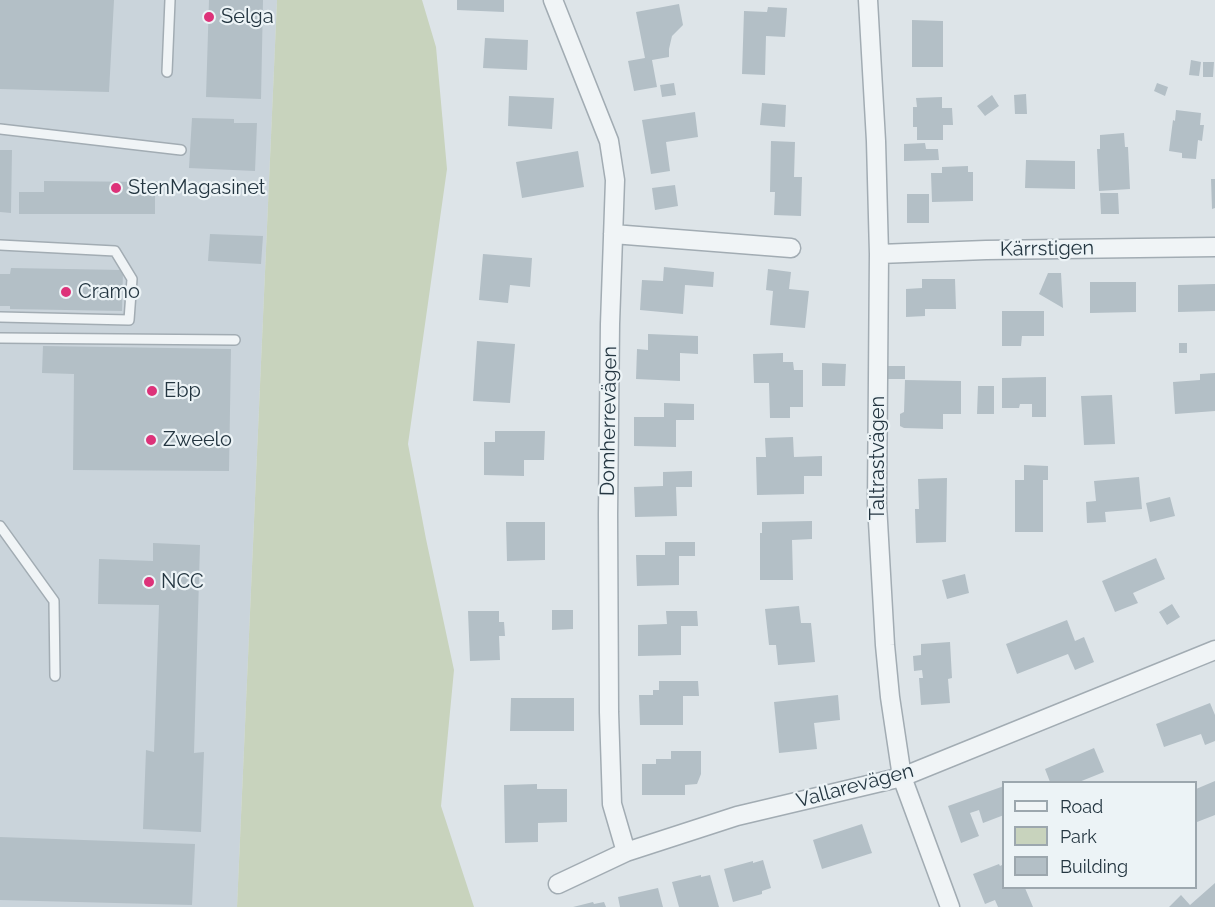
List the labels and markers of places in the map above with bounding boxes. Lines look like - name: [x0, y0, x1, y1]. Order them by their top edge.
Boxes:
- place label: Selga: [221, 5, 274, 29]
- marker: Selga: [202, 10, 216, 24]
- place label: StenMagasinet: [128, 176, 266, 200]
- marker: StenMagasinet: [109, 181, 123, 195]
- place label: Cramo: [78, 280, 140, 304]
- marker: Cramo: [59, 285, 73, 299]
- place label: Ebp: [164, 379, 201, 403]
- marker: Ebp: [145, 384, 159, 398]
- place label: Zweelo: [163, 428, 232, 452]
- marker: Zweelo: [144, 433, 158, 447]
- place label: NCC: [161, 570, 204, 594]
- marker: NCC: [142, 575, 156, 589]

